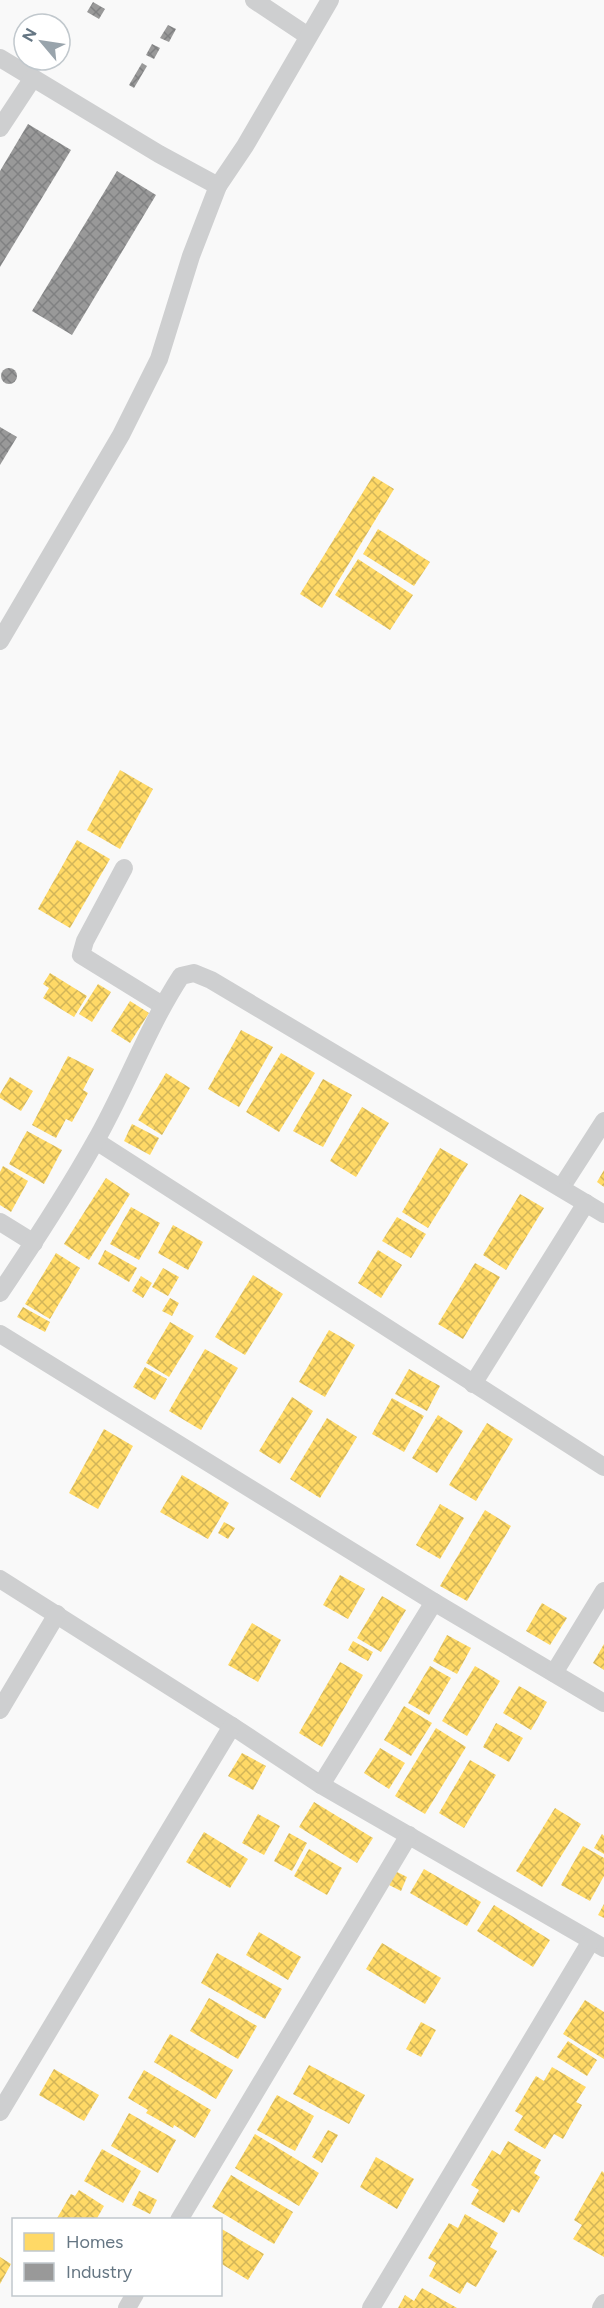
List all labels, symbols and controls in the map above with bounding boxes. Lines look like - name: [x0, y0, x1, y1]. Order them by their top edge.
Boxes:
- north arrow: [12, 12, 72, 72]
- text: N: [18, 25, 41, 45]
- legend: [12, 2218, 222, 2296]
- text: Homes: [66, 2231, 124, 2253]
- text: Industry: [66, 2261, 133, 2283]

